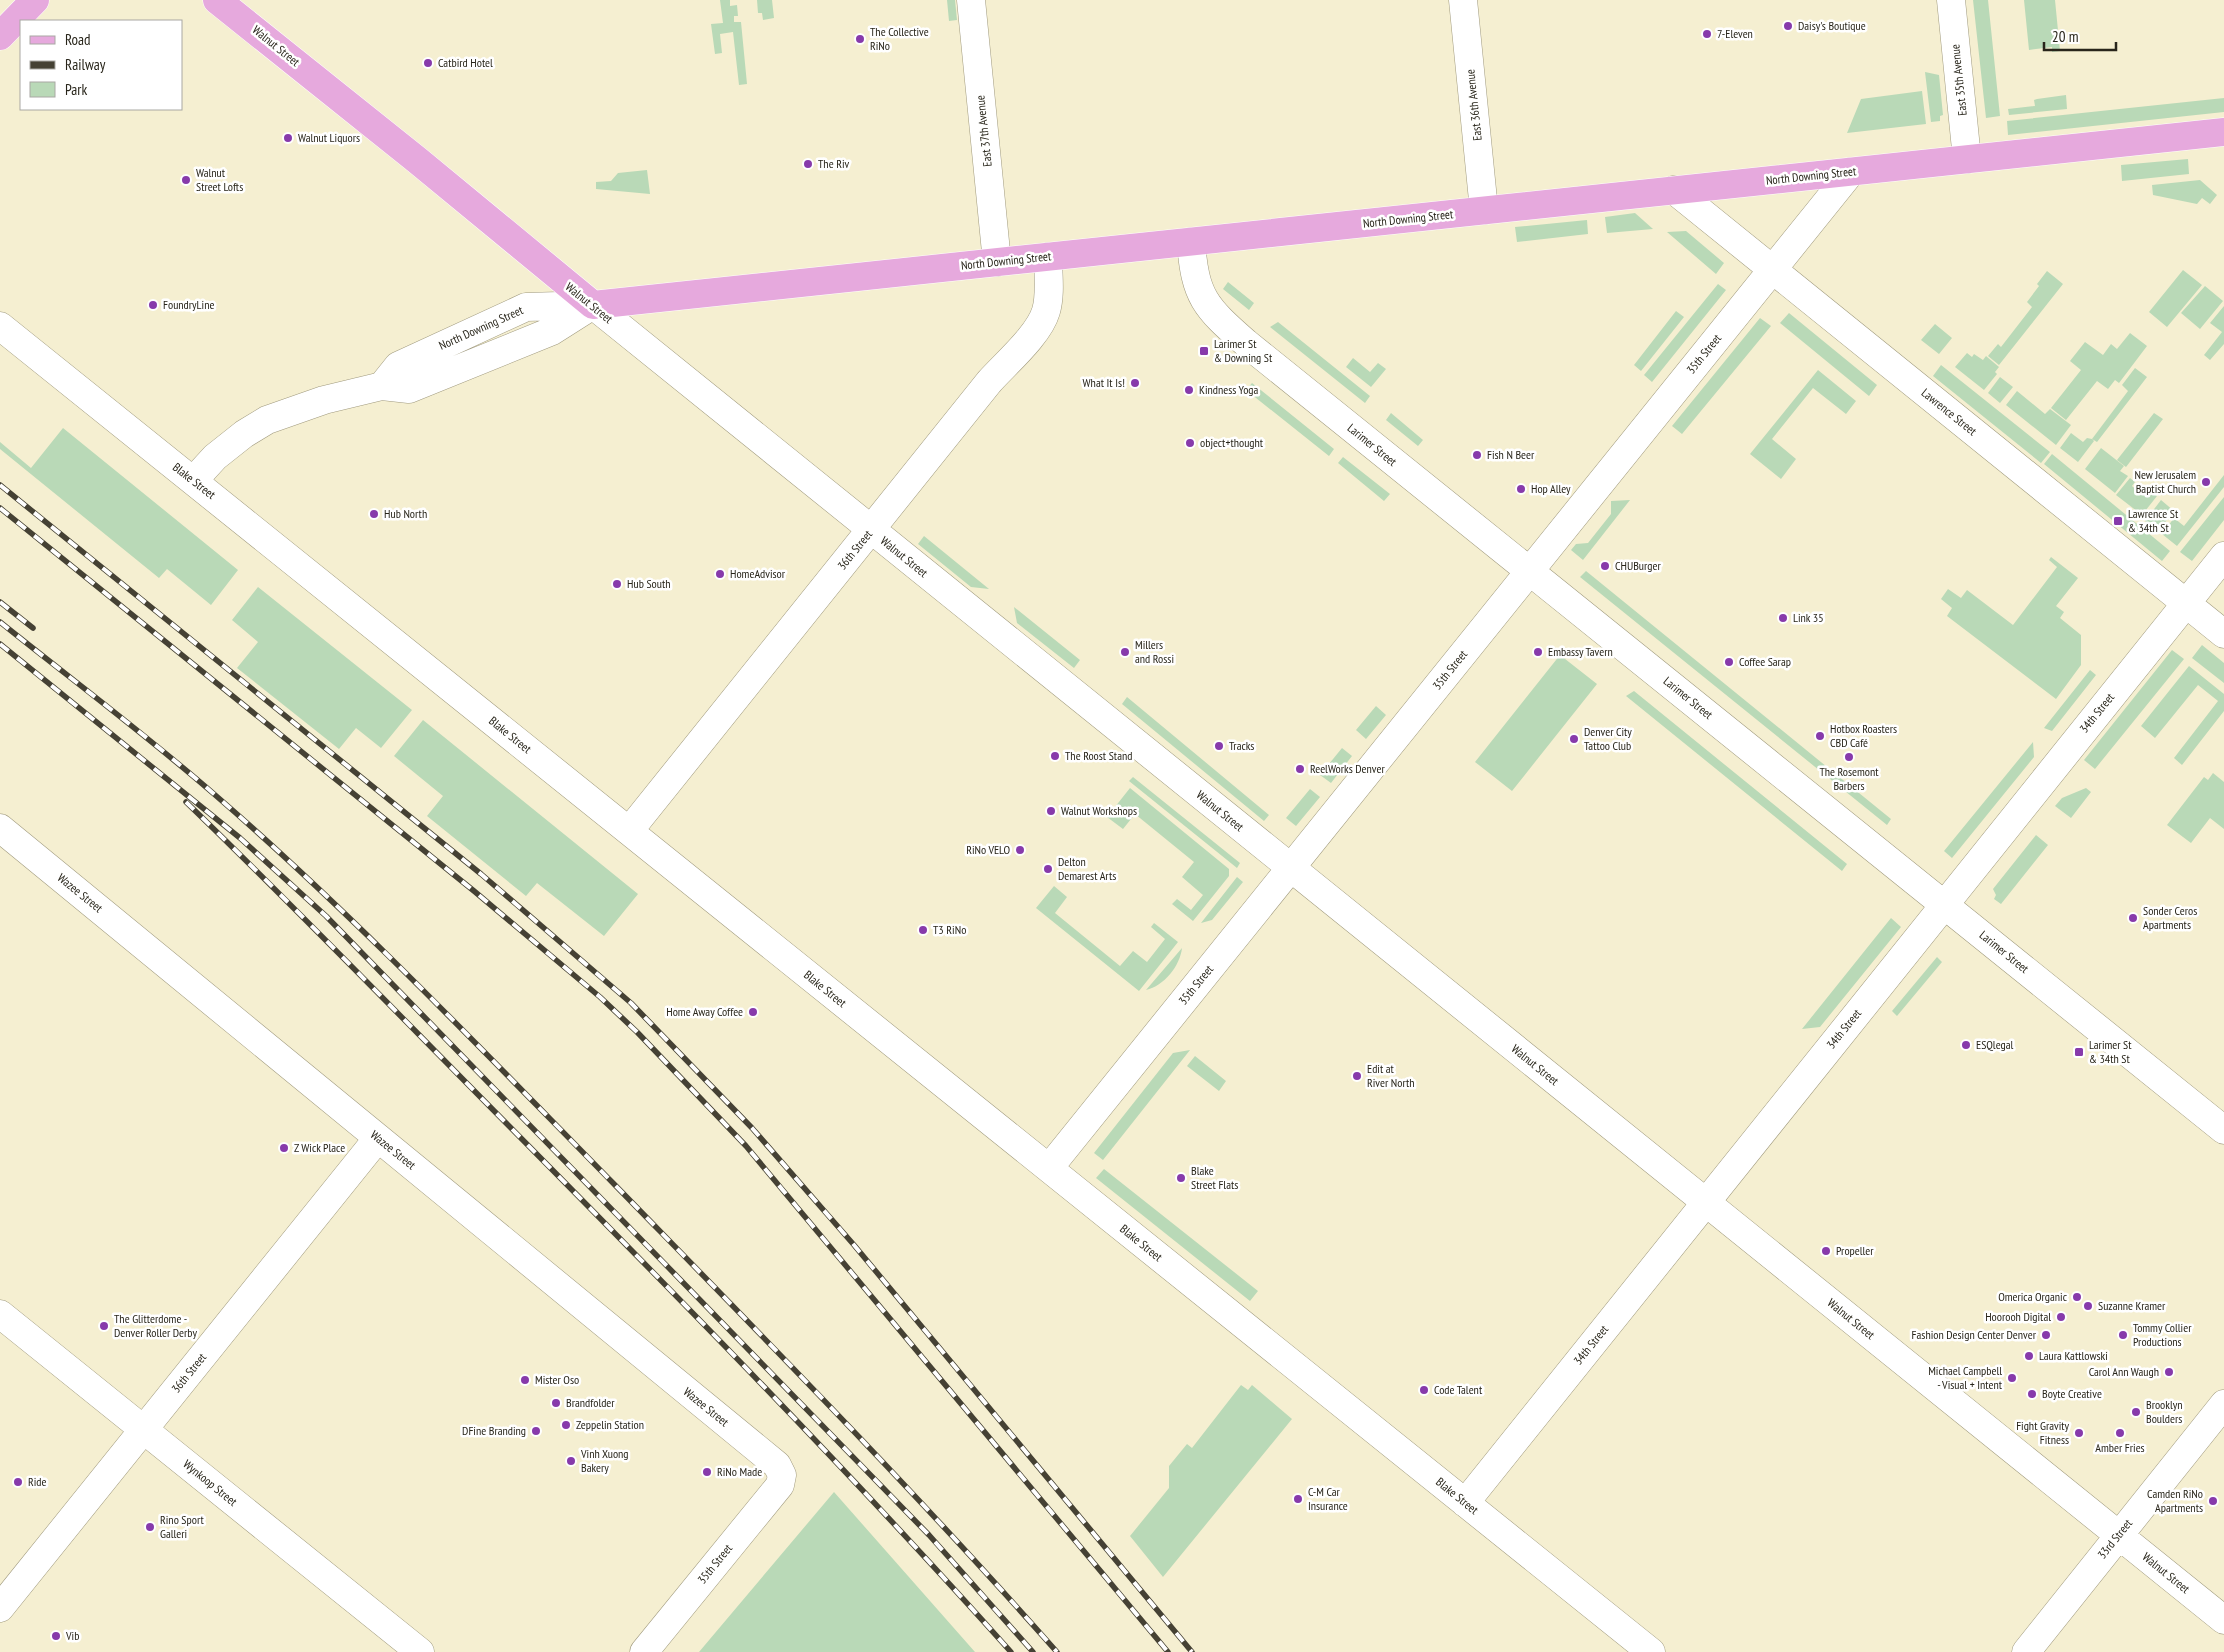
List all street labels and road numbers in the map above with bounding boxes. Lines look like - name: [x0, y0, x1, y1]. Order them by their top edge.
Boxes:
- street label: Walnut Street: [250, 22, 303, 70]
- street label: East 35th Avenue: [1947, 44, 1970, 117]
- street label: East 36th Avenue: [1462, 69, 1485, 142]
- street label: East 37th Avenue: [972, 95, 995, 167]
- street label: North Downing Street: [1765, 163, 1857, 188]
- street label: North Downing Street: [1362, 206, 1454, 231]
- street label: North Downing Street: [960, 248, 1052, 273]
- street label: Walnut Street: [563, 279, 616, 327]
- street label: North Downing Street: [436, 302, 526, 353]
- street label: 35th Street: [1683, 330, 1725, 377]
- street label: Lawrence Street: [1919, 385, 1980, 439]
- street label: Larimer Street: [1345, 420, 1400, 469]
- street label: Blake Street: [170, 459, 219, 502]
- street label: 36th Street: [834, 526, 876, 573]
- street label: Walnut Street: [878, 533, 931, 581]
- street label: 35th Street: [1429, 646, 1471, 693]
- street label: Larimer Street: [1661, 673, 1716, 722]
- street label: 34th Street: [2076, 689, 2118, 736]
- street label: Blake Street: [486, 713, 535, 757]
- street label: Walnut Street: [1194, 787, 1247, 835]
- street label: Wazee Street: [55, 870, 106, 916]
- street label: Larimer Street: [1977, 927, 2032, 976]
- street label: 35th Street: [1175, 961, 1217, 1008]
- street label: Blake Street: [801, 967, 850, 1011]
- street label: 34th Street: [1823, 1005, 1865, 1052]
- street label: Walnut Street: [1509, 1041, 1562, 1089]
- street label: Wazee Street: [368, 1127, 419, 1173]
- street label: Blake Street: [1117, 1221, 1166, 1265]
- street label: Walnut Street: [1825, 1295, 1878, 1343]
- street label: 34th Street: [1570, 1321, 1612, 1368]
- street label: 36th Street: [168, 1349, 210, 1396]
- street label: Wazee Street: [681, 1384, 732, 1430]
- street label: Wynkoop Street: [180, 1456, 241, 1509]
- street label: Blake Street: [1433, 1474, 1482, 1518]
- street label: 33rd Street: [2094, 1515, 2136, 1562]
- street label: 35th Street: [694, 1540, 736, 1587]
- street label: Walnut Street: [2140, 1549, 2193, 1597]

